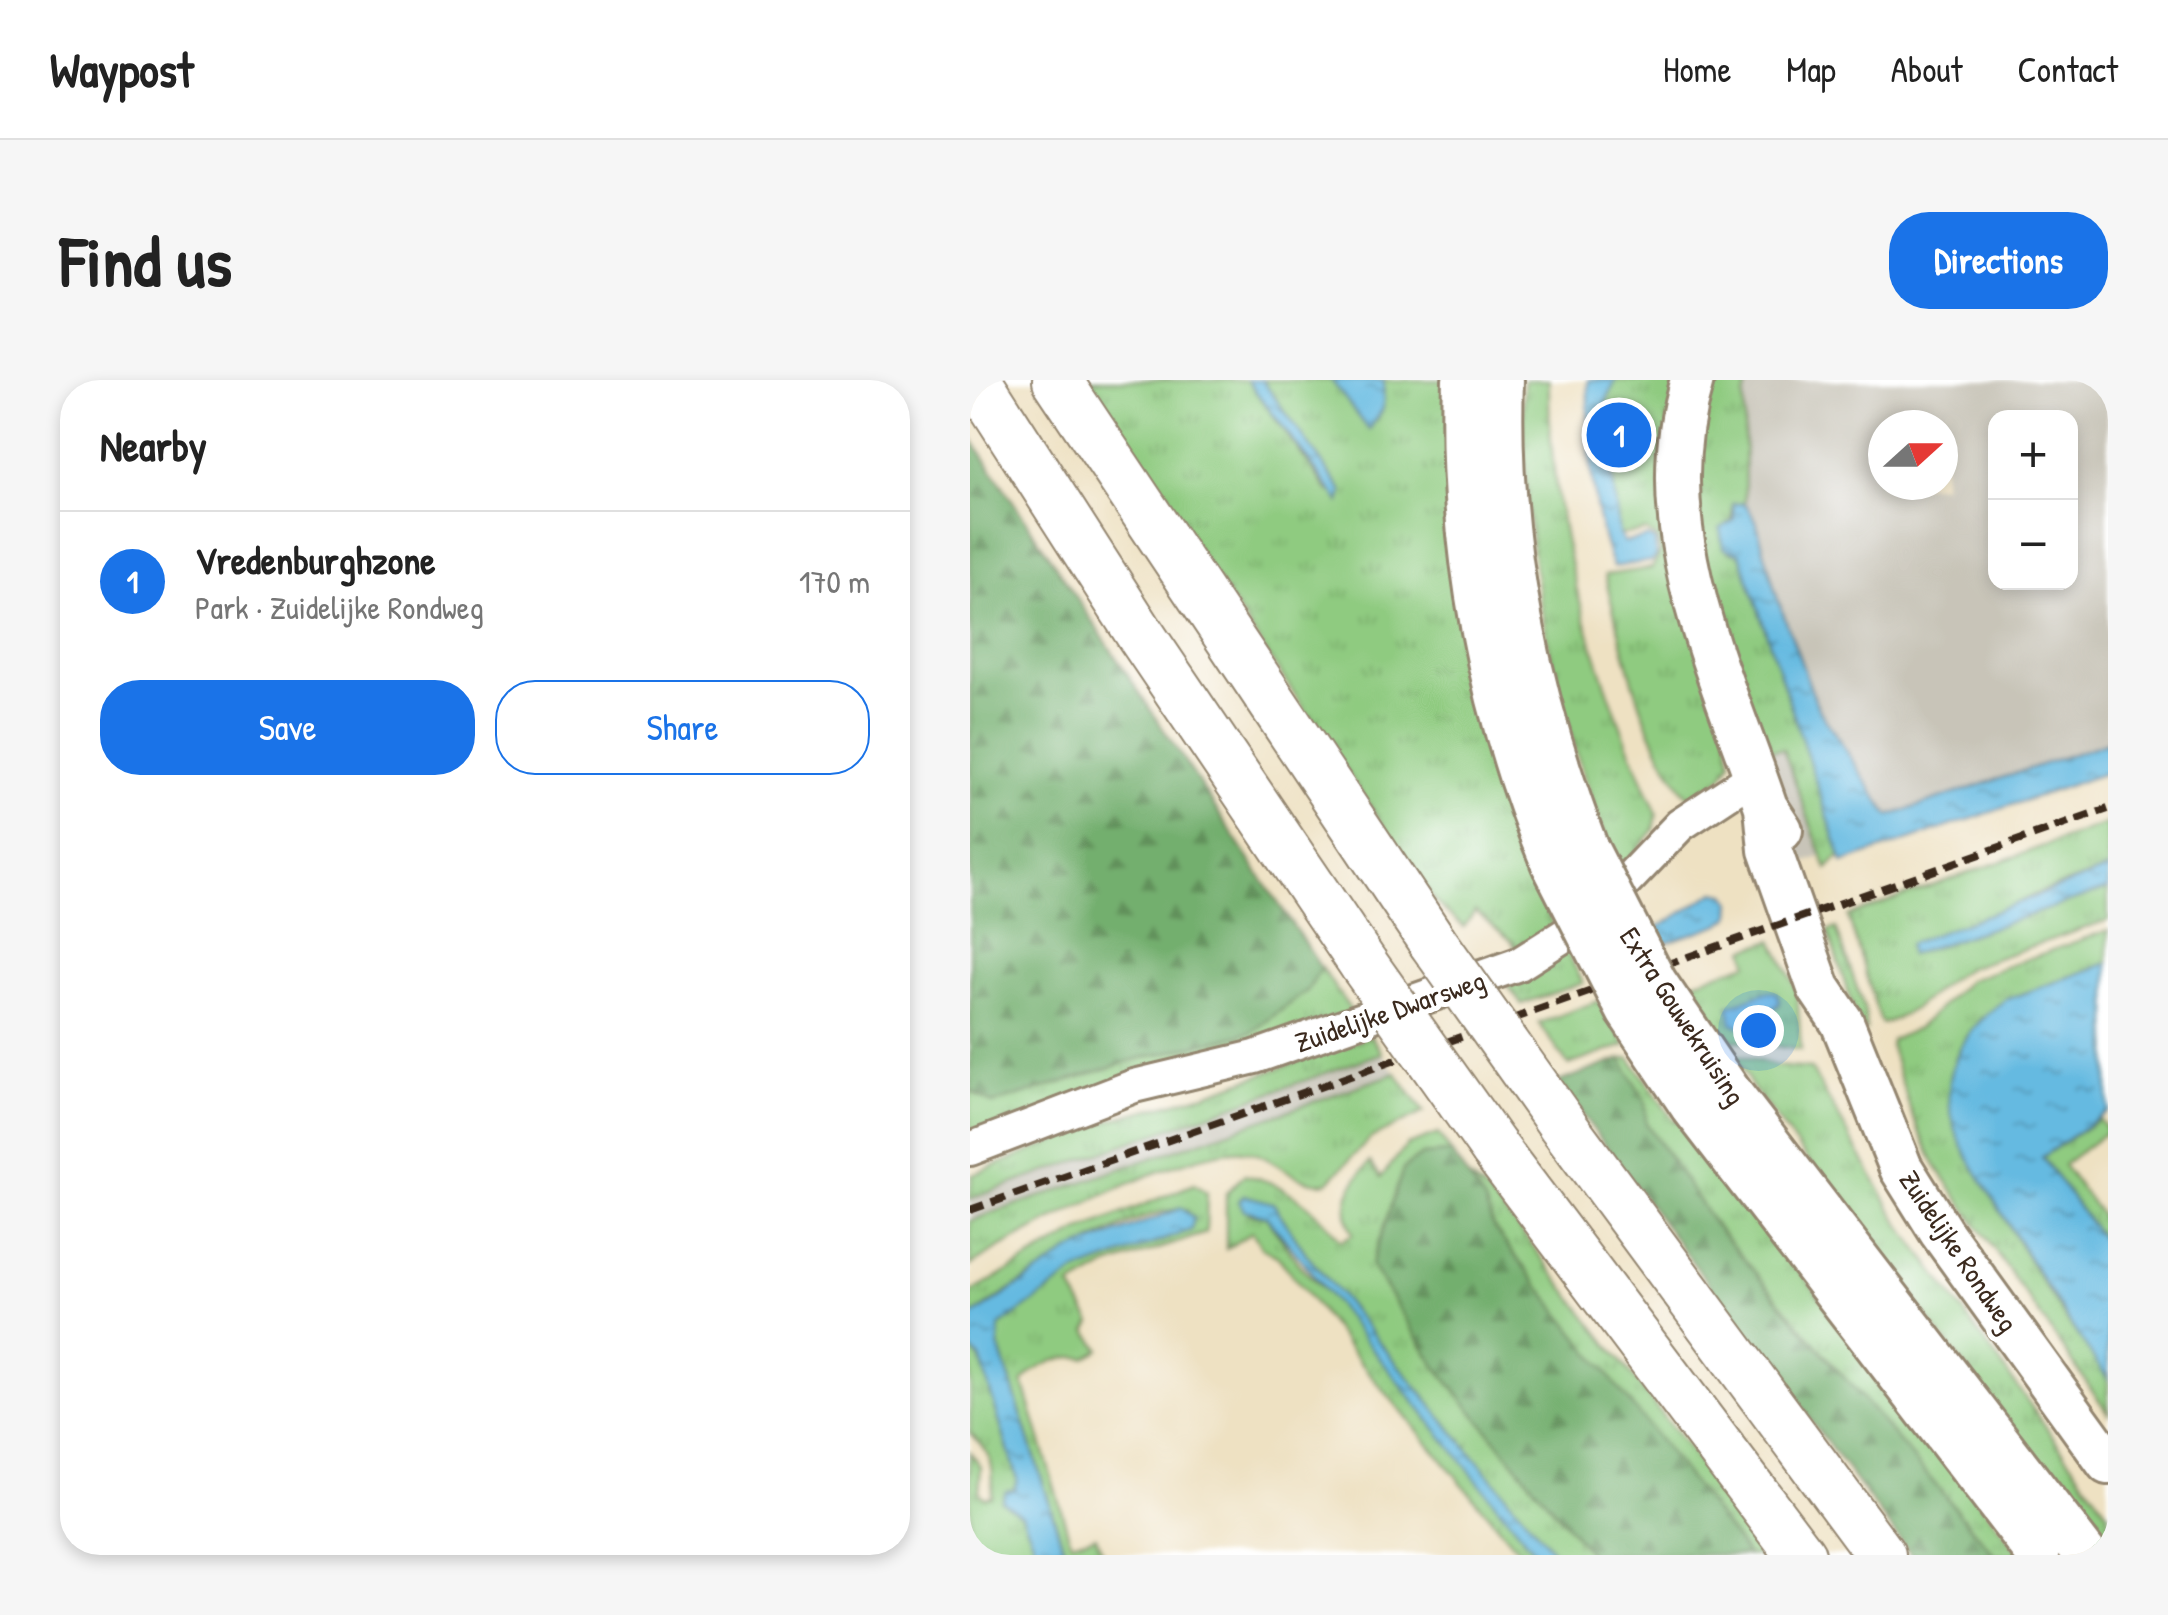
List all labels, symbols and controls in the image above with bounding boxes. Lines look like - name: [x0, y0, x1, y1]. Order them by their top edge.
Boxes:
- text: Waypost: [50, 37, 194, 102]
- text: Home: [1663, 46, 1731, 93]
- text: Map: [1786, 46, 1836, 93]
- text: About: [1891, 46, 1963, 93]
- text: Contact: [2018, 46, 2118, 93]
- button: Directions: [1889, 212, 2108, 309]
- text: Find us: [60, 213, 232, 308]
- pin: 1: [1586, 398, 1652, 472]
- north arrow: [1868, 410, 1958, 500]
- map controls: [1988, 410, 2078, 590]
- button: +: [1988, 410, 2078, 500]
- text: Nearby: [100, 417, 207, 474]
- button: −: [1988, 500, 2078, 590]
- text: Vredenburghzone: [195, 534, 435, 586]
- text: 1: [127, 560, 138, 603]
- text: 170 m: [799, 560, 870, 603]
- text: Park · Zuidelijke Rondweg: [195, 586, 484, 629]
- button: Save: [100, 680, 475, 775]
- button: Share: [495, 680, 870, 775]
- street label: Extra Gouwekruising: [1611, 920, 1755, 1112]
- street label: Zuidelijke Dwarsweg: [1290, 961, 1490, 1061]
- your location: [1733, 1005, 1784, 1056]
- street label: Zuidelijke Rondweg: [1891, 1163, 2027, 1339]

